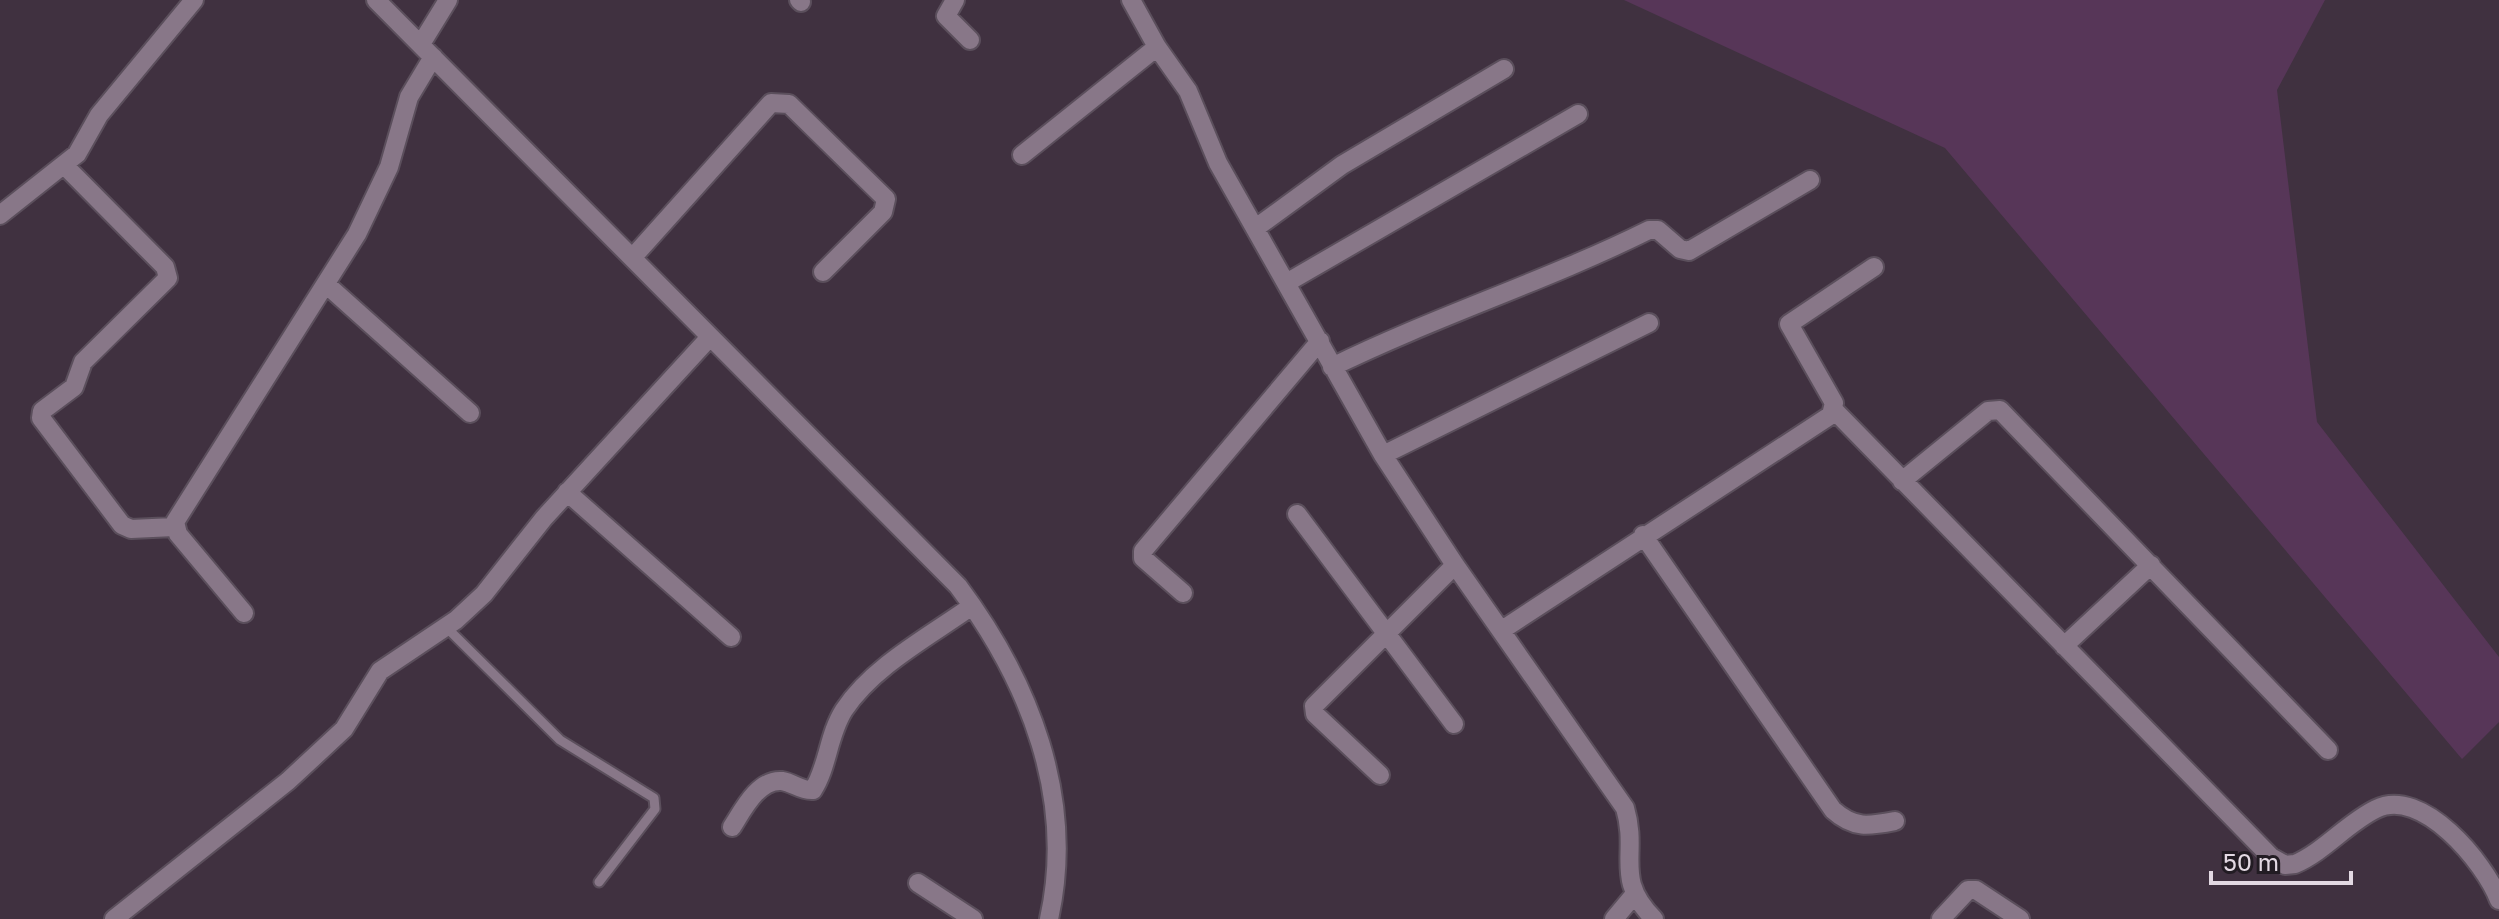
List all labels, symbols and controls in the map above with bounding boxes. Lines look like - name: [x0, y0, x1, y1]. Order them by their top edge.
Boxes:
- scale bar: [2211, 835, 2351, 885]
- text: 50 m: [2223, 847, 2279, 876]

